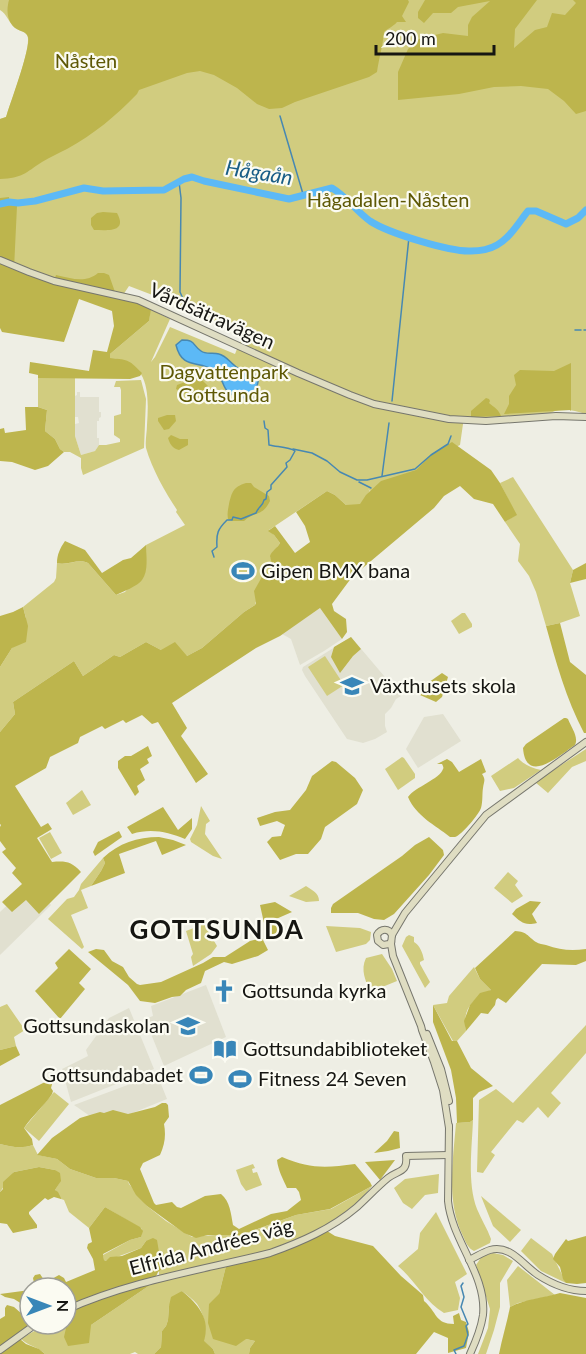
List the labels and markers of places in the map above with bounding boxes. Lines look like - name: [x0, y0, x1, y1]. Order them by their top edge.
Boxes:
- sports icon: Gipen BMX bana: [230, 558, 256, 584]
- place label: Gipen BMX bana: [261, 558, 410, 582]
- school or university icon: Växthusets skola: [339, 673, 365, 699]
- place label: Växthusets skola: [370, 673, 516, 697]
- church icon: Gottsunda kyrka: [211, 978, 237, 1004]
- place label: Gottsunda kyrka: [242, 978, 386, 1002]
- place label: Gottsundaskolan: [23, 1013, 170, 1037]
- school or university icon: Gottsundaskolan: [175, 1013, 201, 1039]
- library icon: Gottsundabiblioteket: [212, 1036, 238, 1062]
- place label: Gottsundabiblioteket: [243, 1036, 427, 1060]
- place label: Gottsundabadet: [42, 1062, 183, 1086]
- sports icon: Gottsundabadet: [188, 1062, 214, 1088]
- sports icon: Fitness 24 Seven: [227, 1066, 253, 1092]
- place label: Fitness 24 Seven: [258, 1066, 407, 1090]

